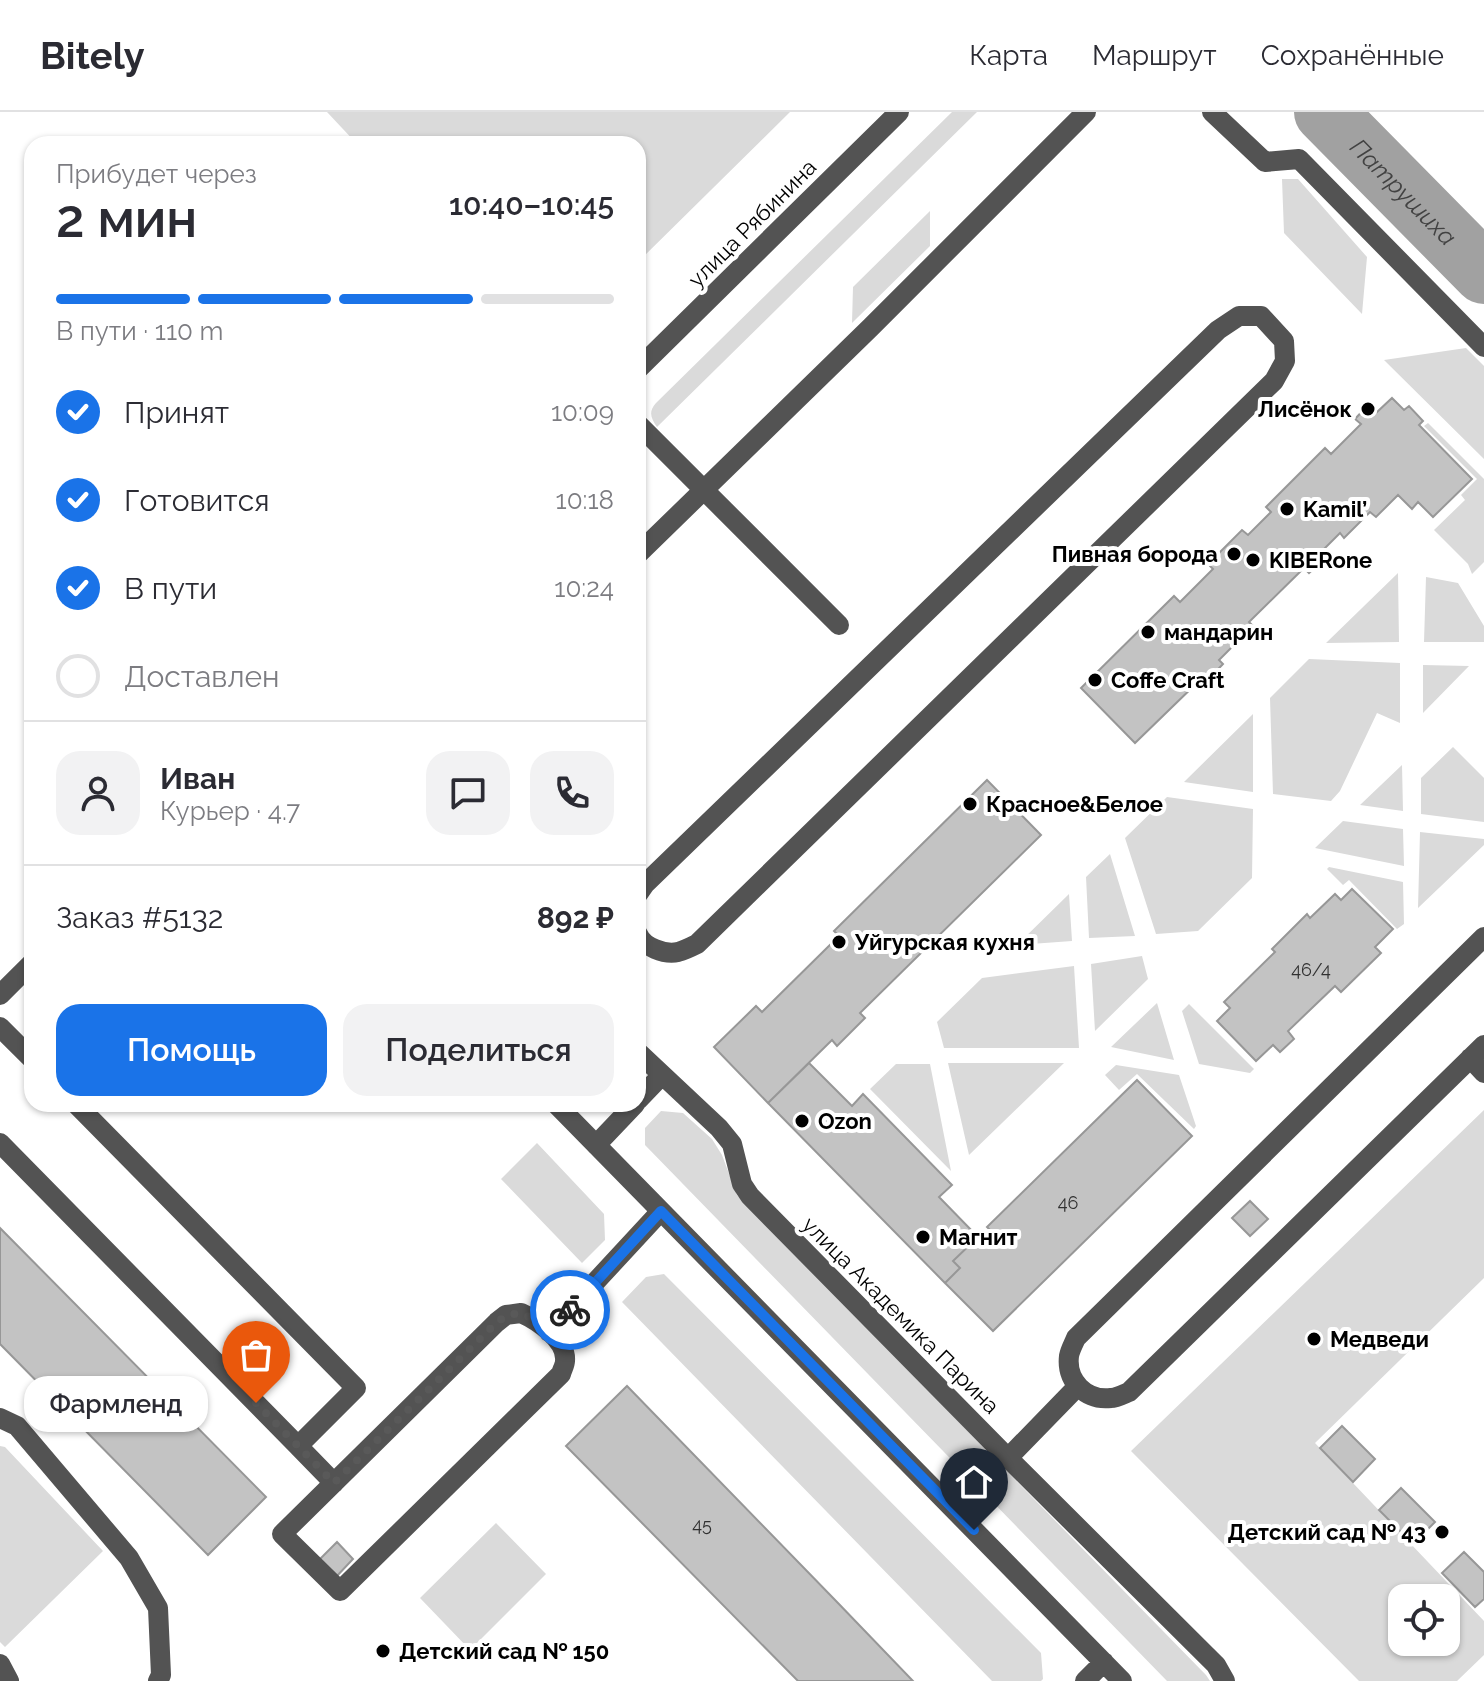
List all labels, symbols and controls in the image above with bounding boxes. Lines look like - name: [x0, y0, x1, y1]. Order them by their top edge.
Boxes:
- text: Bitely: [40, 33, 145, 78]
- text: Карта: [969, 39, 1048, 72]
- text: Маршрут: [1092, 39, 1217, 72]
- text: Сохранённые: [1261, 39, 1444, 72]
- water label: Патрушиха: [1345, 132, 1463, 251]
- street label: улица Рябинина: [683, 154, 821, 292]
- text: Прибудет через: [56, 159, 257, 189]
- text: 10:40–10:45: [449, 187, 614, 222]
- text: 2 мин: [56, 188, 197, 249]
- text: В пути · 110 m: [56, 316, 224, 346]
- icon: check: [56, 390, 100, 434]
- text: Принят: [124, 395, 229, 430]
- place label: Лисёнок: [1258, 396, 1352, 422]
- text: 10:09: [551, 397, 614, 427]
- marker: Лисёнок: [1359, 400, 1377, 418]
- icon: check: [56, 478, 100, 522]
- text: Готовится: [124, 483, 270, 518]
- text: 10:18: [556, 485, 614, 515]
- place label: Kamil’: [1303, 496, 1367, 522]
- marker: Kamil’: [1278, 500, 1296, 518]
- place label: Пивная борода: [1052, 541, 1218, 567]
- marker: Пивная борода: [1225, 545, 1243, 563]
- place label: KIBERone: [1269, 547, 1372, 573]
- marker: KIBERone: [1244, 551, 1262, 569]
- icon: check: [56, 566, 100, 610]
- text: В пути: [124, 571, 217, 606]
- text: 10:24: [554, 573, 614, 603]
- place label: мандарин: [1164, 619, 1273, 645]
- marker: мандарин: [1139, 623, 1157, 641]
- text: Доставлен: [124, 659, 280, 694]
- place label: Coffe Craft: [1111, 667, 1225, 693]
- marker: Coffe Craft: [1086, 671, 1104, 689]
- button: person: [56, 751, 140, 835]
- button: chat: [426, 751, 510, 835]
- button: phone: [530, 751, 614, 835]
- text: Иван: [160, 761, 235, 796]
- place label: Красное&Белое: [986, 791, 1163, 817]
- marker: Красное&Белое: [961, 795, 979, 813]
- text: Курьер · 4.7: [160, 796, 300, 826]
- text: Заказ #5132: [56, 900, 223, 935]
- text: 892 ₽: [537, 900, 614, 935]
- place label: Уйгурская кухня: [854, 929, 1035, 955]
- marker: Уйгурская кухня: [830, 933, 848, 951]
- house number: 46/4: [1291, 959, 1331, 980]
- button: Помощь: [56, 1004, 327, 1096]
- button: Поделиться: [343, 1004, 614, 1096]
- place label: Ozon: [818, 1108, 872, 1134]
- marker: Ozon: [793, 1112, 811, 1130]
- house number: 46: [1058, 1192, 1078, 1213]
- street label: улица Академика Парина: [797, 1211, 1005, 1419]
- place label: Магнит: [939, 1224, 1018, 1250]
- marker: Магнит: [914, 1228, 932, 1246]
- courier: [530, 1270, 610, 1350]
- icon: bike: [548, 1288, 592, 1332]
- pin: [222, 1321, 290, 1403]
- place label: Медведи: [1330, 1326, 1429, 1352]
- marker: Медведи: [1305, 1330, 1323, 1348]
- icon: bag: [234, 1333, 278, 1377]
- callout: Фармленд: [24, 1375, 208, 1431]
- text: Фармленд: [50, 1389, 182, 1419]
- pin: [940, 1448, 1008, 1530]
- icon: home: [952, 1460, 996, 1504]
- house number: 45: [692, 1514, 712, 1535]
- place label: Детский сад № 43: [1228, 1519, 1426, 1545]
- marker: Детский сад № 43: [1433, 1523, 1451, 1541]
- map controls: [1388, 1584, 1460, 1656]
- button: locate: [1388, 1584, 1460, 1656]
- place label: Детский сад № 150: [399, 1638, 609, 1664]
- marker: Детский сад № 150: [374, 1642, 392, 1660]

